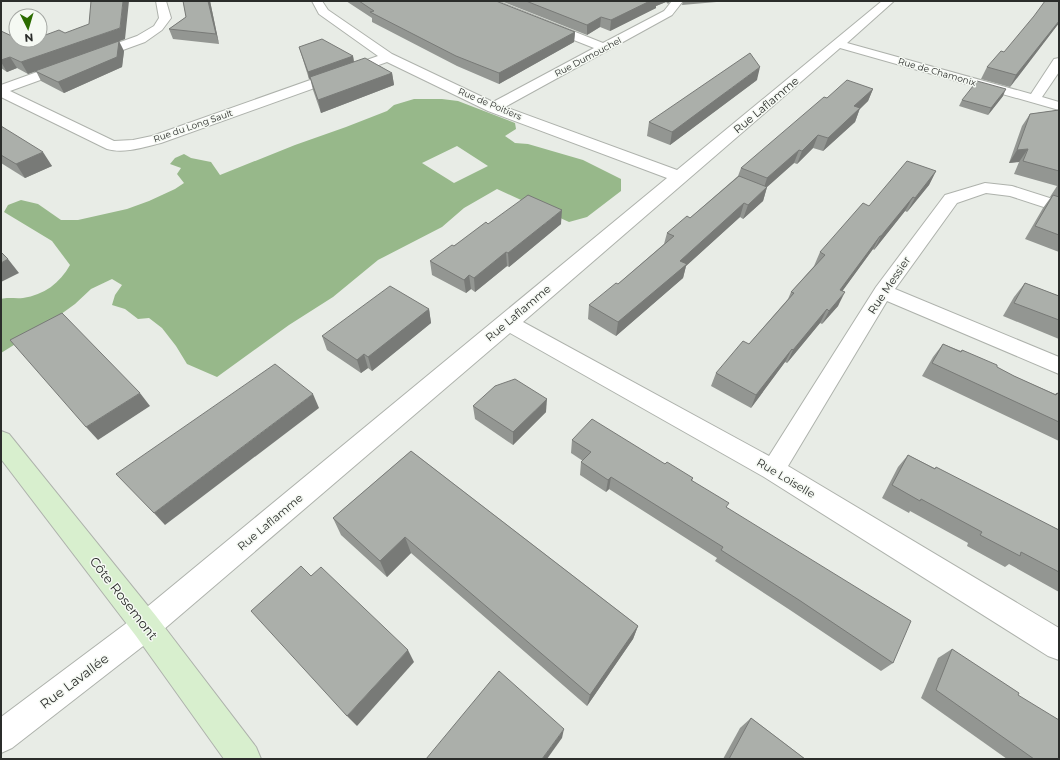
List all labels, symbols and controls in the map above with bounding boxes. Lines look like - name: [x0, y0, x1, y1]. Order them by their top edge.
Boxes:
- north arrow: [8, 8, 48, 48]
- text: N: [24, 31, 34, 45]
- street label: Rue Dumouchel: [553, 34, 623, 79]
- street label: Rue de Chamonix: [897, 55, 978, 88]
- street label: Rue Laflamme: [730, 73, 802, 136]
- street label: Rue de Poitiers: [457, 85, 524, 122]
- street label: Rue du Long Sault: [152, 107, 234, 144]
- street label: Rue Messier: [865, 253, 913, 317]
- street label: Rue Laflamme: [482, 281, 554, 344]
- street label: Rue Loiselle: [754, 455, 818, 501]
- street label: Rue Laflamme: [234, 490, 306, 553]
- street label: Côte Rosemont: [87, 553, 161, 643]
- street label: Rue Lavallée: [37, 650, 112, 712]

